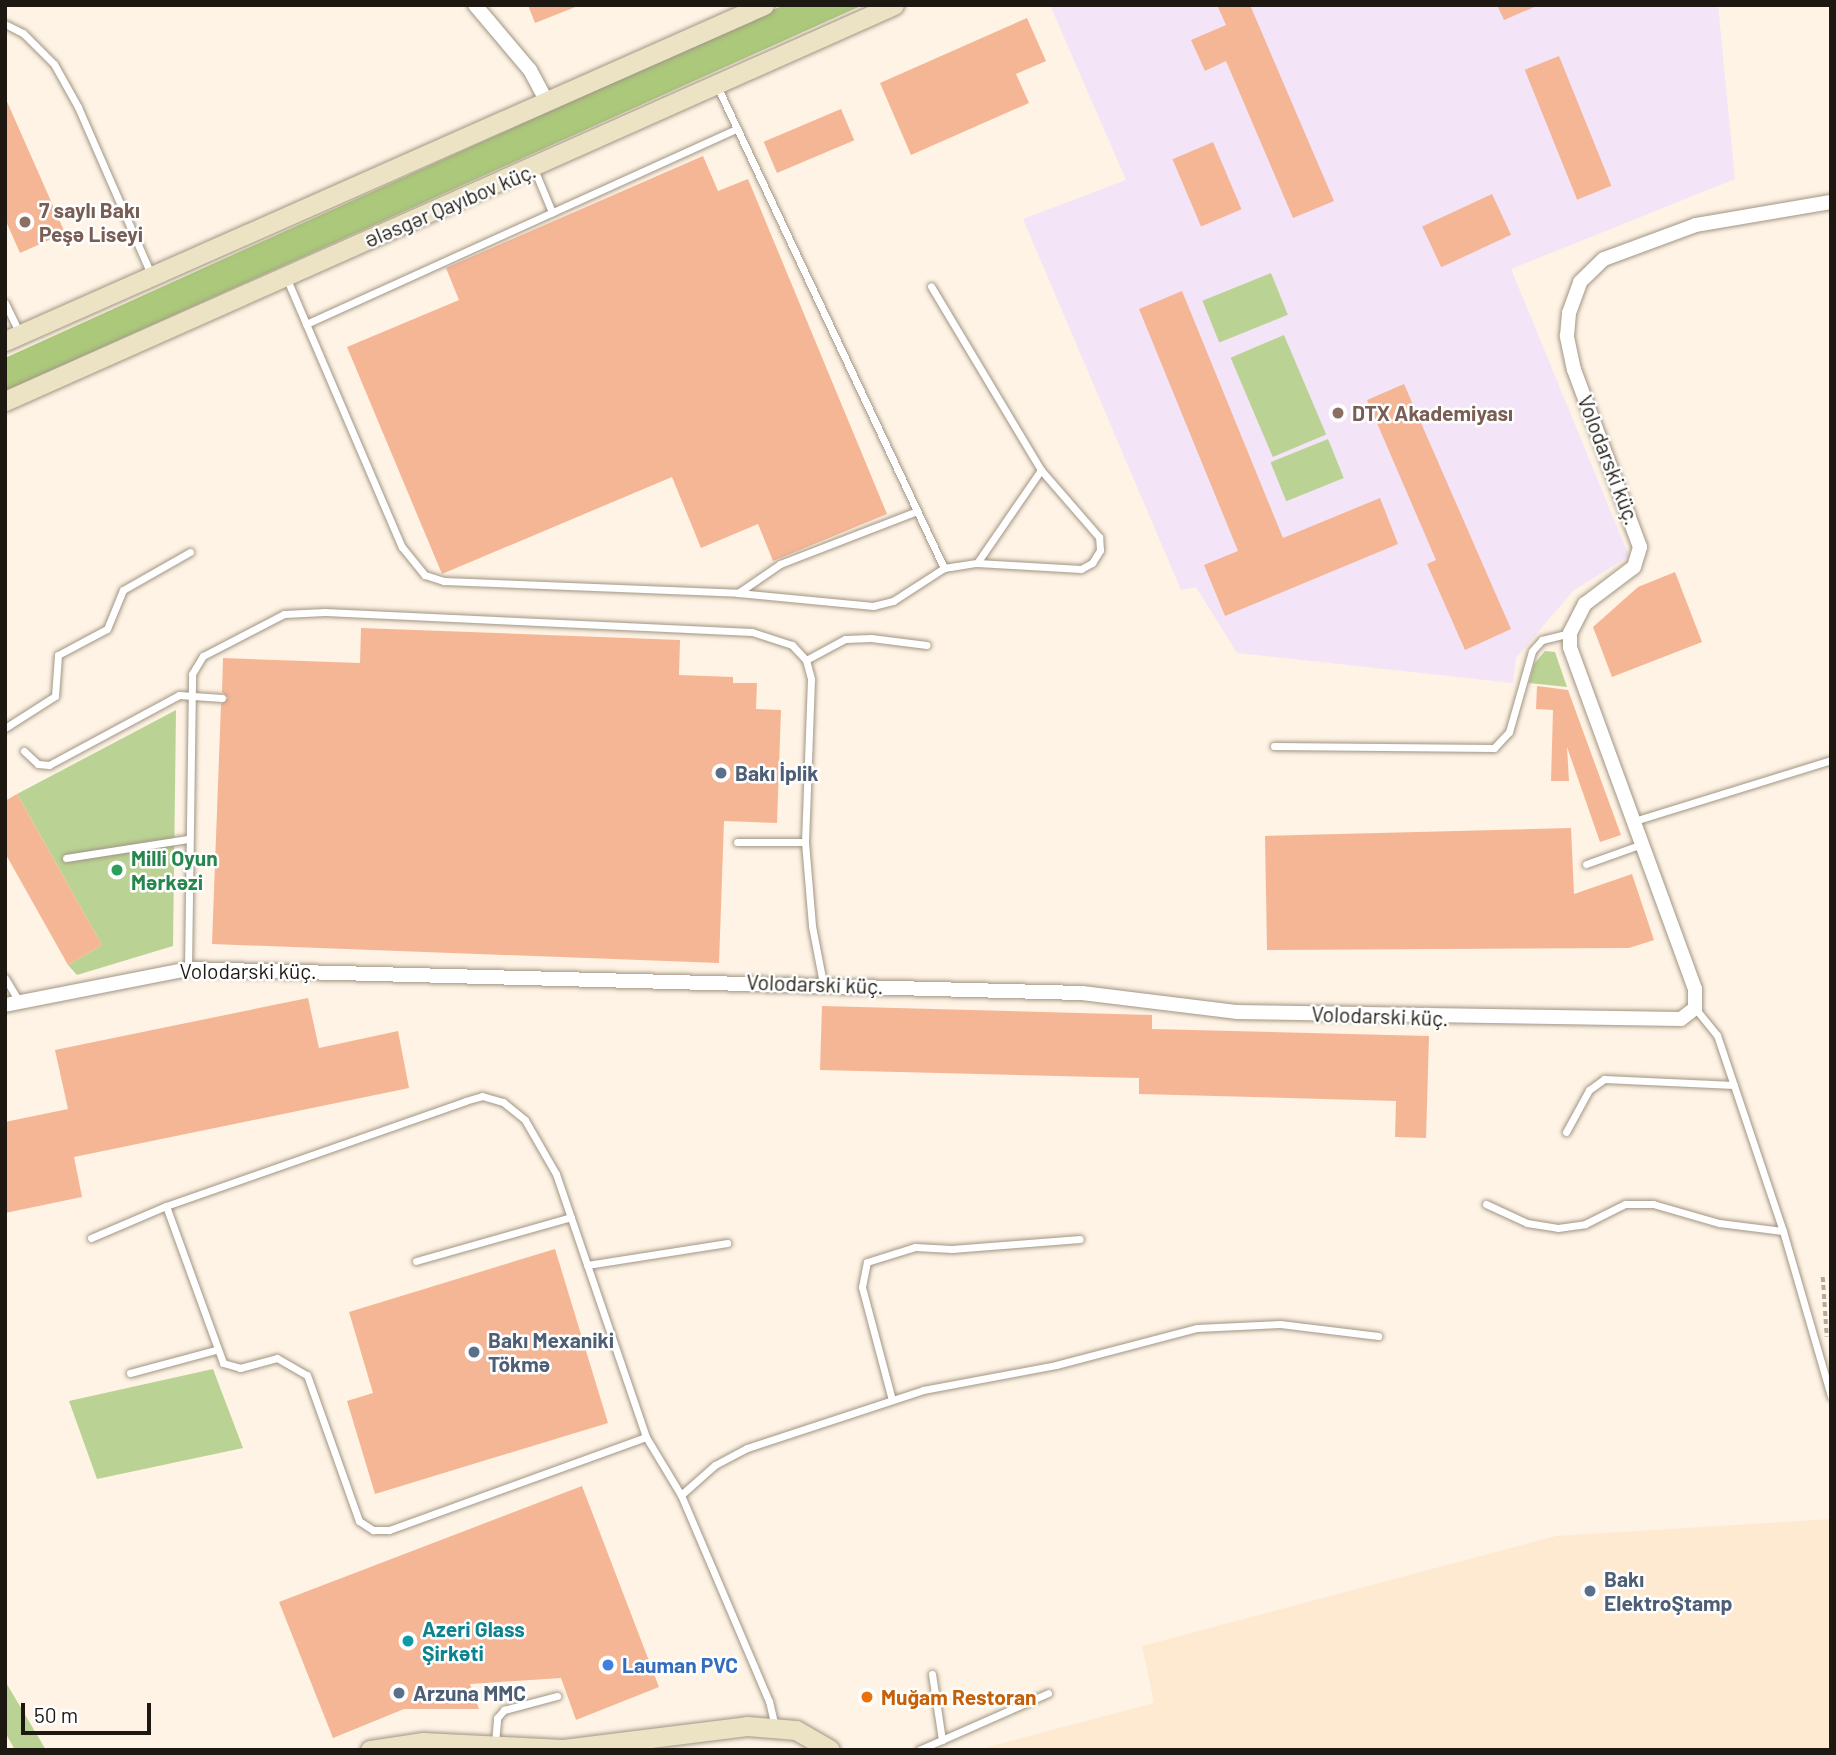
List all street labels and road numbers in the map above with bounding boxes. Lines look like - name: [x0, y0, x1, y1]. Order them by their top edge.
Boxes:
- street label: Ələsgər Qayıbov küç.: [360, 157, 540, 253]
- street label: Volodarski küç.: [1573, 392, 1645, 528]
- street label: Volodarski küç.: [179, 958, 317, 984]
- street label: Volodarski küç.: [746, 969, 884, 999]
- street label: Volodarski küç.: [1311, 1001, 1449, 1031]

